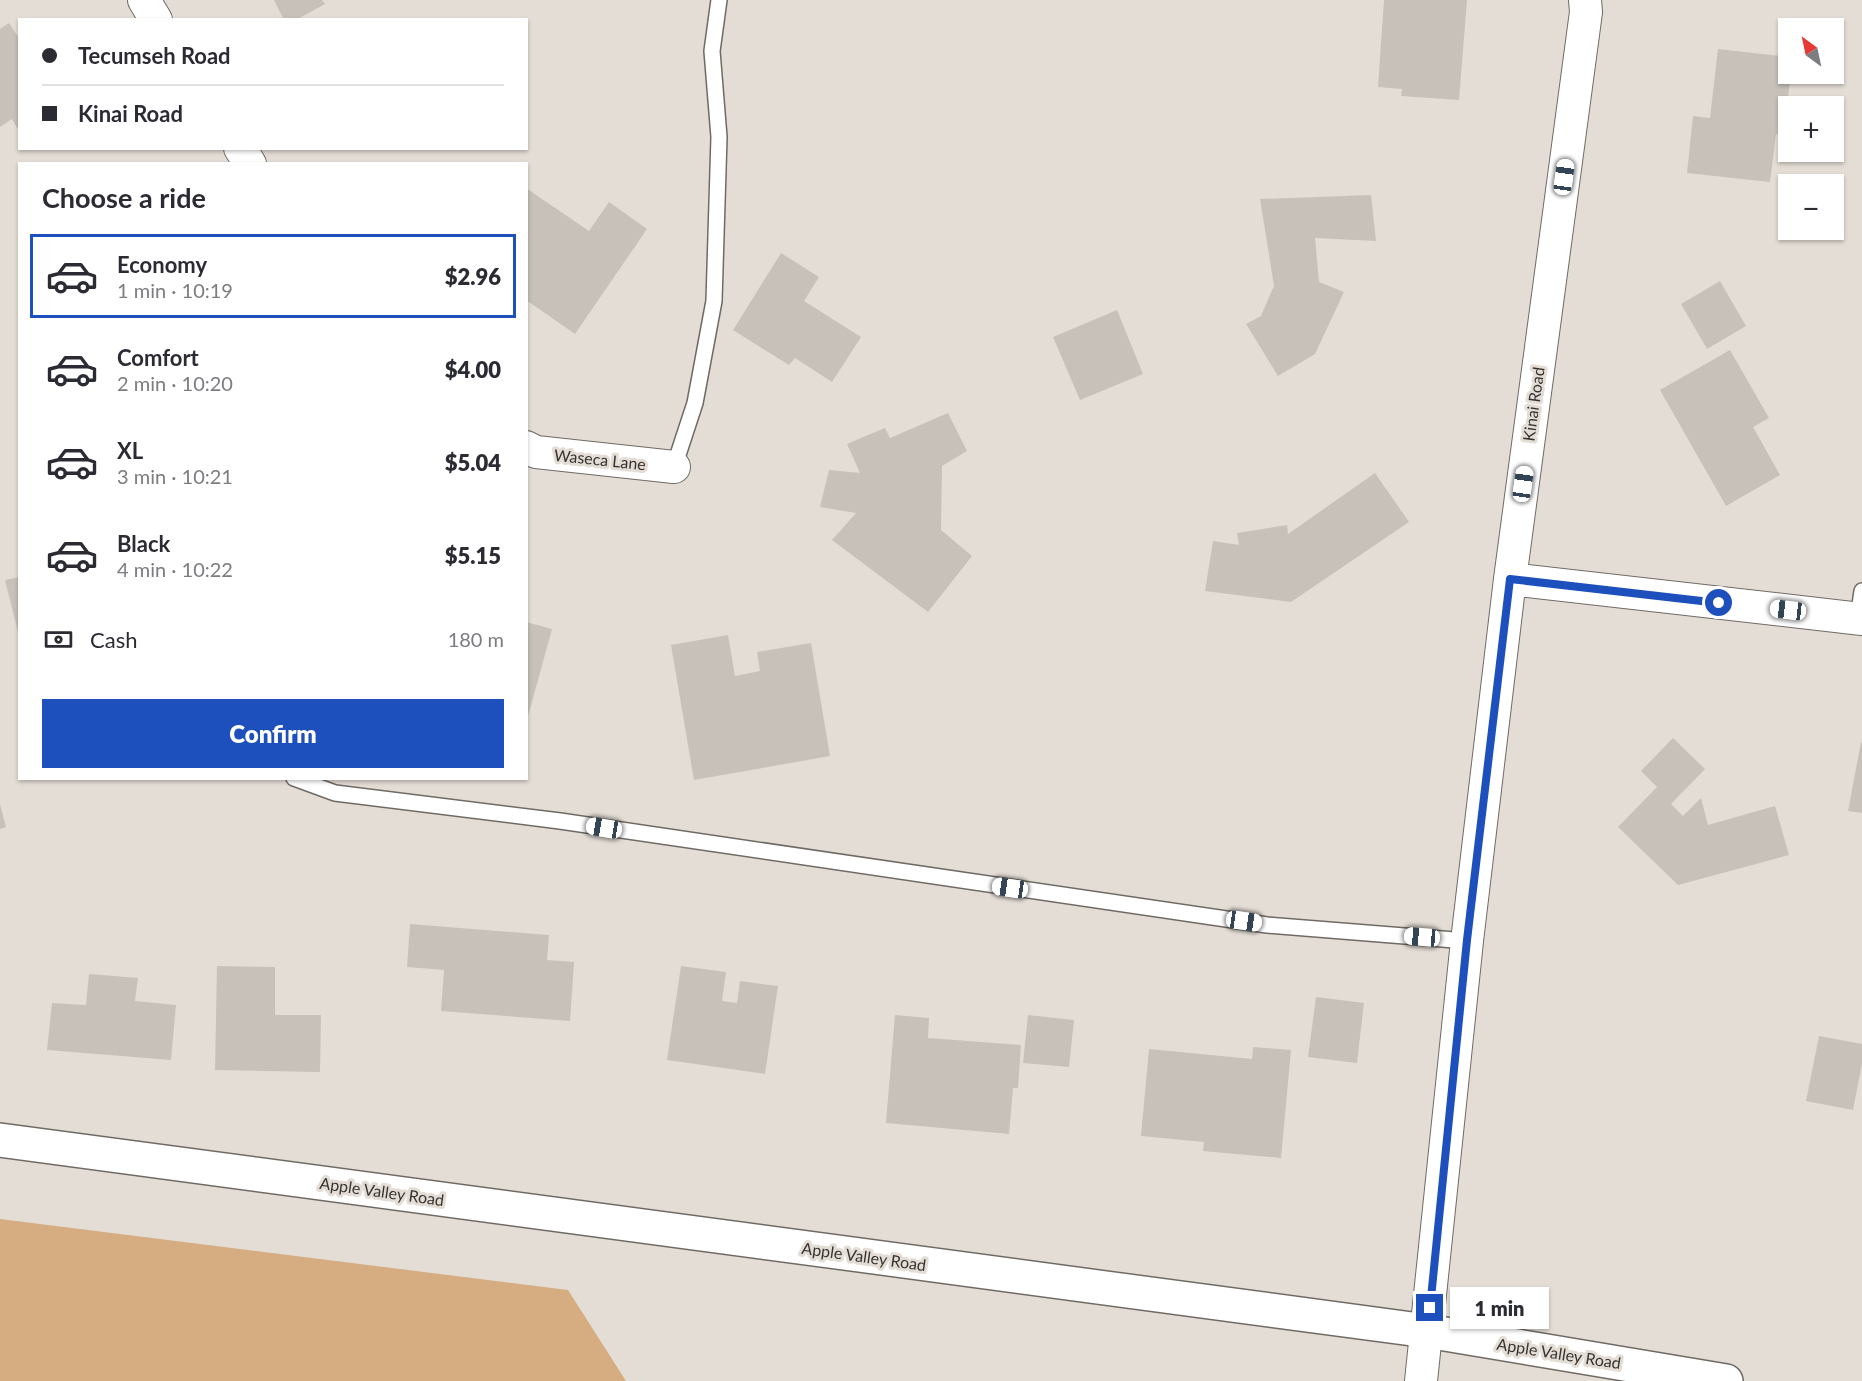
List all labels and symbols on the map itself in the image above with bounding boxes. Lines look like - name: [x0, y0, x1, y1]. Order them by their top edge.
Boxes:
- north arrow: [1778, 18, 1844, 84]
- car: [1553, 158, 1575, 196]
- street label: Kinai Road: [1518, 366, 1548, 442]
- street label: Waseca Lane: [553, 445, 647, 473]
- car: [1512, 465, 1534, 503]
- route start: [1705, 589, 1732, 616]
- car: [1769, 599, 1807, 621]
- car: [585, 816, 623, 840]
- car: [991, 877, 1029, 899]
- car: [1225, 910, 1263, 932]
- car: [1403, 926, 1441, 948]
- street label: Apple Valley Road: [319, 1173, 445, 1209]
- street label: Apple Valley Road: [801, 1238, 927, 1274]
- callout: 1 min: [1451, 1287, 1550, 1329]
- route end: [1416, 1294, 1443, 1321]
- street label: Apple Valley Road: [1496, 1334, 1622, 1372]

